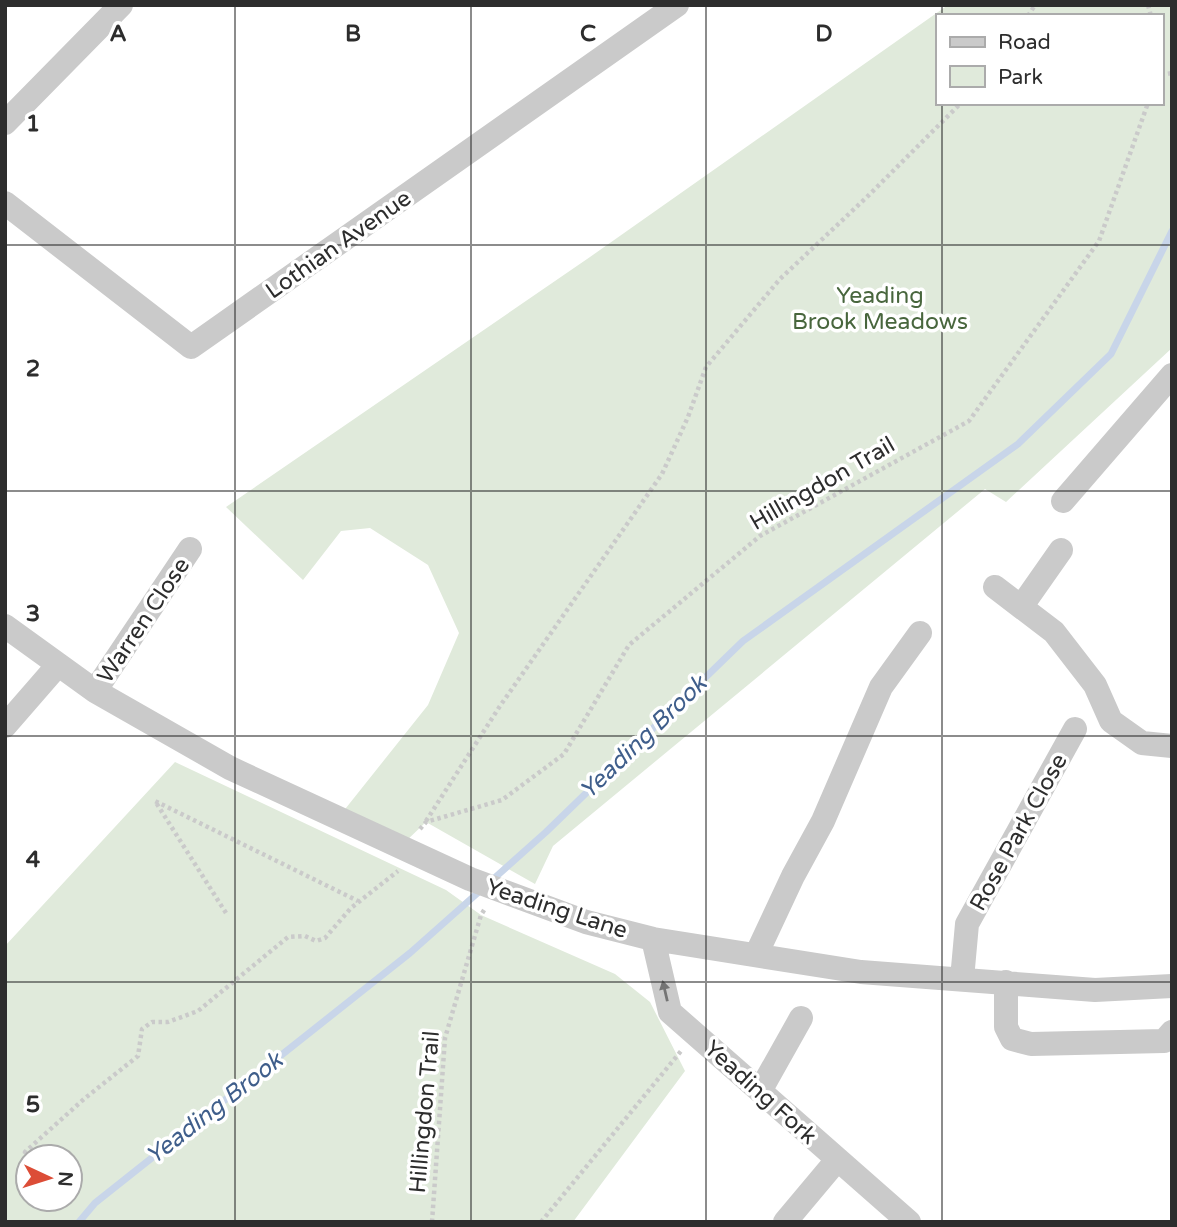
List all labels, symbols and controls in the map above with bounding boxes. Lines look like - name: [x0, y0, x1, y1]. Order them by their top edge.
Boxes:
- legend: [936, 14, 1163, 105]
- text: A: [109, 20, 127, 48]
- text: B: [345, 20, 361, 48]
- text: C: [580, 20, 596, 48]
- text: D: [815, 20, 833, 48]
- text: Road: [998, 30, 1051, 55]
- text: Park: [998, 65, 1043, 90]
- text: 1: [26, 110, 40, 138]
- street label: Lothian Avenue: [261, 184, 417, 305]
- park label: Yeading Brook Meadows: [792, 282, 968, 336]
- text: 2: [26, 355, 40, 383]
- street label: Hillingdon Trail: [745, 431, 900, 537]
- street label: Warren Close: [92, 553, 196, 689]
- text: 3: [26, 600, 40, 628]
- water label: Yeading Brook: [574, 668, 714, 805]
- street label: Rose Park Close: [964, 749, 1074, 916]
- text: 4: [26, 846, 41, 874]
- street label: Yeading Lane: [483, 873, 631, 945]
- one-way arrow: [659, 980, 670, 1002]
- street label: Hillingdon Trail: [404, 1030, 446, 1194]
- street label: Yeading Fork: [698, 1035, 822, 1151]
- water label: Yeading Brook: [140, 1045, 290, 1171]
- text: 5: [26, 1091, 40, 1119]
- north arrow: [14, 1143, 84, 1213]
- text: N: [53, 1171, 76, 1187]

